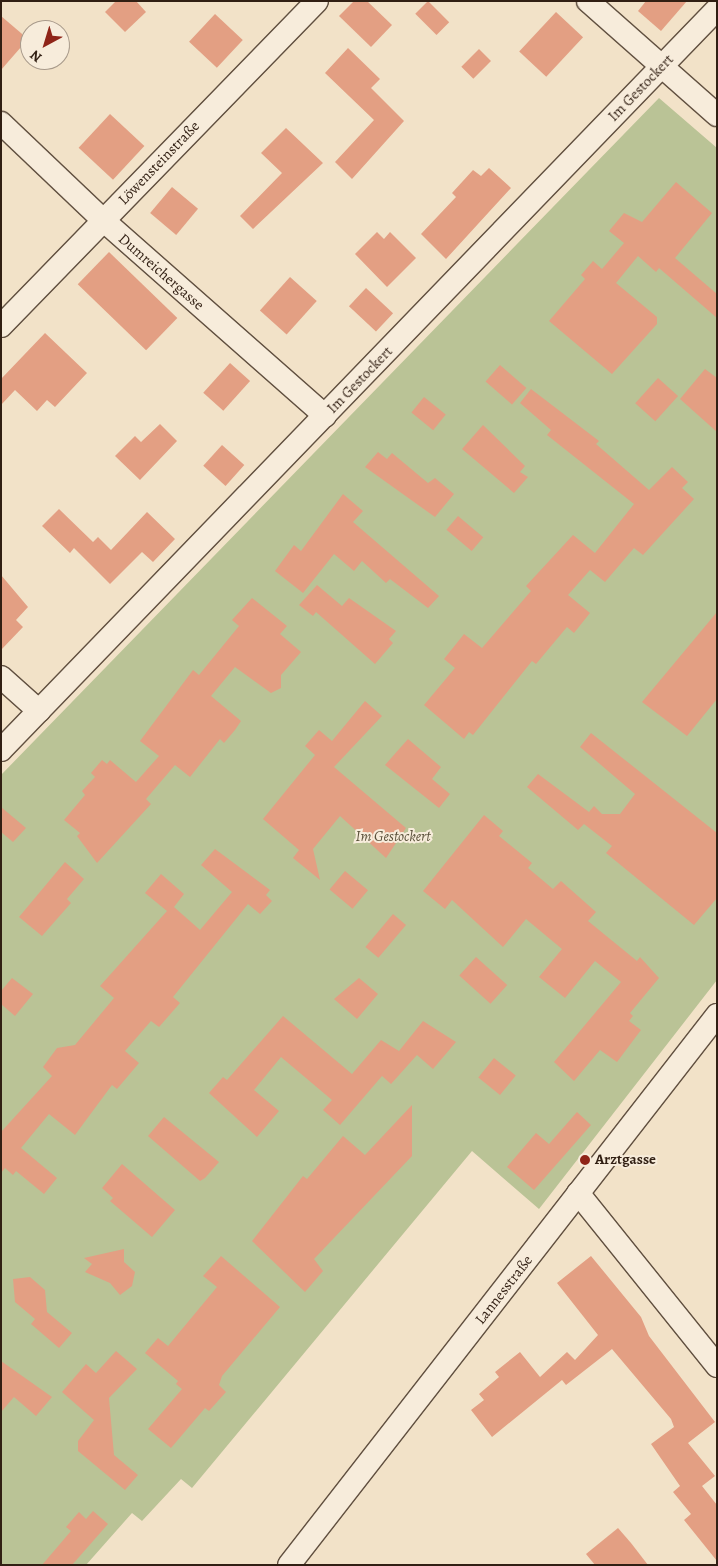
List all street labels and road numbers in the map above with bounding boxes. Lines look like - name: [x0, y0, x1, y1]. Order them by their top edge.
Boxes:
- street label: Im Gestockert: [604, 51, 678, 125]
- street label: Löwensteinstraße: [115, 117, 203, 209]
- street label: Dumreichergasse: [114, 230, 208, 314]
- street label: Im Gestockert: [323, 343, 397, 417]
- street label: Lannesstraße: [471, 1252, 537, 1328]

